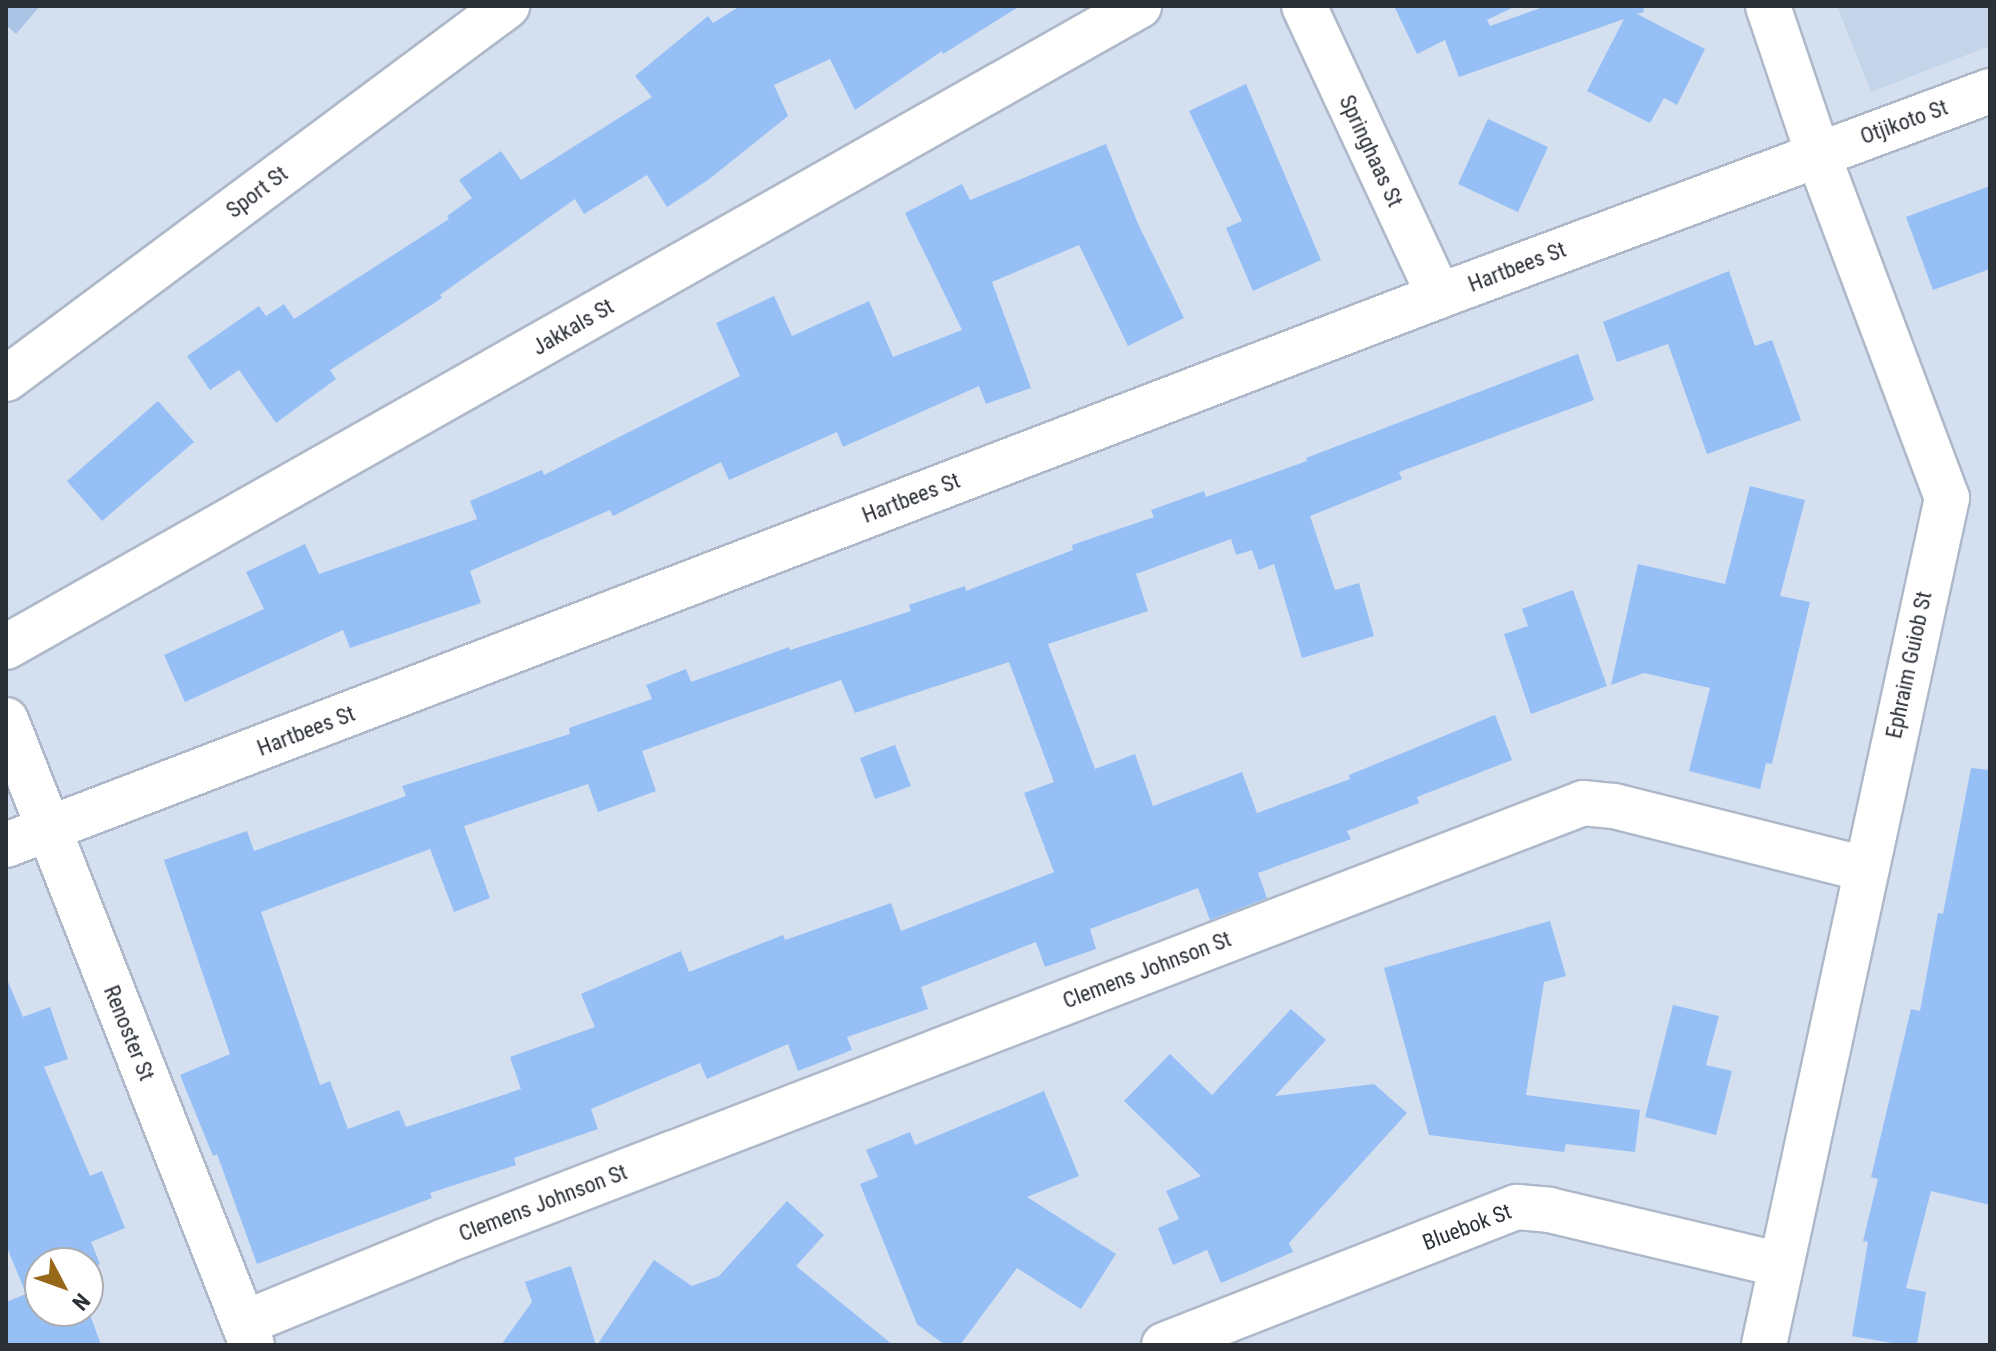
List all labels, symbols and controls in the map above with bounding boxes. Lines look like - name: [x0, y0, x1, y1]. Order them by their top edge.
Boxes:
- street label: Springhaas St: [1334, 91, 1408, 211]
- street label: Otjikoto St: [1857, 94, 1951, 150]
- street label: Sport St: [221, 160, 293, 224]
- street label: Hartbees St: [1464, 236, 1570, 298]
- street label: Jakkals St: [528, 293, 618, 361]
- street label: Hartbees St: [858, 467, 964, 529]
- street label: Ephraim Guiob St: [1881, 589, 1937, 741]
- street label: Hartbees St: [253, 700, 359, 762]
- street label: Clemens Johnson St: [1059, 926, 1235, 1014]
- street label: Renoster St: [98, 982, 160, 1084]
- street label: Clemens Johnson St: [455, 1159, 631, 1247]
- street label: Bluebok St: [1419, 1198, 1515, 1256]
- north arrow: [24, 1247, 104, 1327]
- text: N: [67, 1288, 95, 1315]

